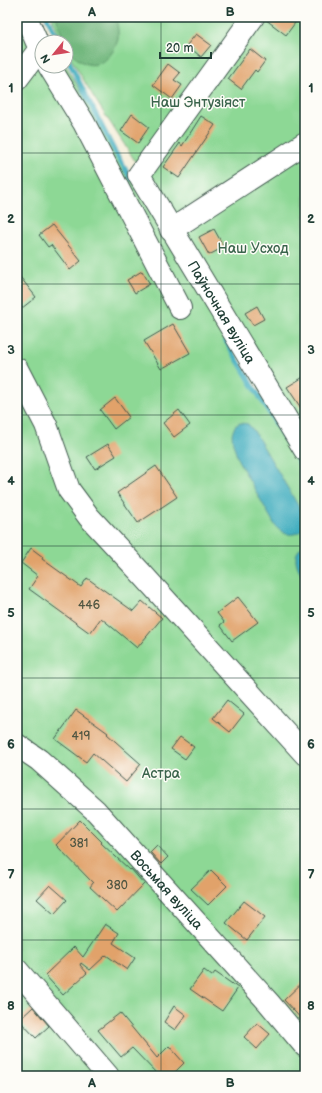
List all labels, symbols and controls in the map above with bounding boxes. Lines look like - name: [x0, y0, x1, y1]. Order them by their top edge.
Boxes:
- text: A: [87, 4, 96, 20]
- text: B: [225, 4, 235, 20]
- north arrow: [34, 34, 74, 74]
- scale bar: [160, 34, 211, 60]
- text: 20 m: [166, 41, 193, 56]
- text: N: [38, 52, 53, 66]
- text: 1: [8, 80, 14, 96]
- text: 1: [308, 80, 314, 96]
- park label: Наш Энтузіяст: [151, 94, 246, 111]
- text: 2: [7, 211, 15, 227]
- text: 2: [307, 211, 315, 227]
- park label: Наш Усход: [218, 240, 289, 257]
- street label: Паўночная вуліца: [184, 258, 259, 368]
- text: 3: [7, 342, 15, 358]
- text: 3: [307, 342, 315, 358]
- text: 4: [7, 473, 15, 489]
- text: 4: [307, 473, 315, 489]
- house number: 446: [78, 598, 100, 613]
- text: 5: [7, 605, 15, 621]
- text: 5: [307, 605, 315, 621]
- house number: 419: [72, 729, 91, 744]
- text: 6: [7, 736, 15, 752]
- text: 6: [307, 736, 315, 752]
- park label: Астра: [141, 765, 181, 782]
- house number: 381: [69, 836, 89, 851]
- street label: Восьмая вуліца: [126, 847, 207, 934]
- text: 7: [7, 867, 15, 883]
- text: 7: [307, 867, 315, 883]
- house number: 380: [106, 878, 128, 893]
- text: 8: [7, 998, 15, 1014]
- text: 8: [307, 998, 315, 1014]
- text: A: [87, 1075, 96, 1091]
- text: B: [225, 1075, 235, 1091]

